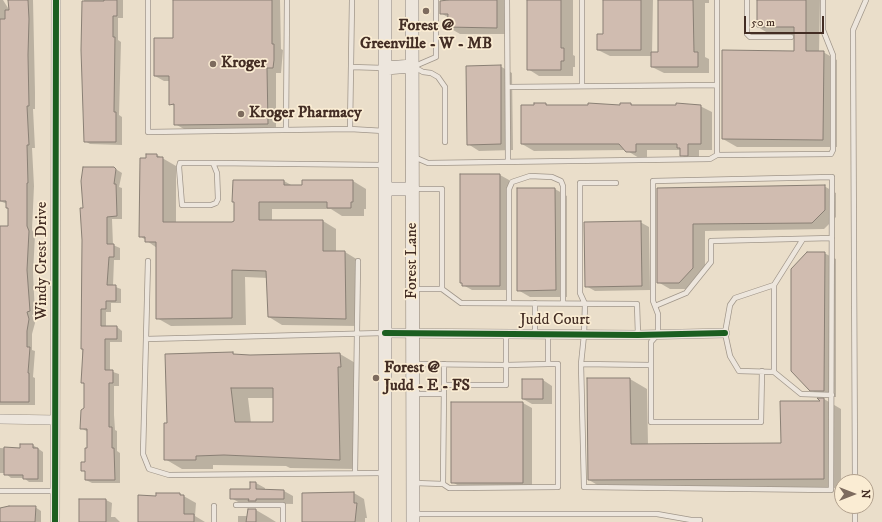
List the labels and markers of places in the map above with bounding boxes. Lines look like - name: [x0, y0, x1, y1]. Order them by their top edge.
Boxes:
- marker: Forest @ Greenville - W - MB: [421, 6, 431, 16]
- place label: Forest @ Greenville - W - MB: [360, 17, 492, 55]
- place label: Kroger: [221, 54, 266, 74]
- marker: Kroger: [208, 59, 218, 69]
- place label: Kroger Pharmacy: [249, 104, 362, 124]
- marker: Kroger Pharmacy: [236, 109, 246, 119]
- place label: Forest @ Judd - E - FS: [384, 359, 470, 397]
- marker: Forest @ Judd - E - FS: [371, 373, 381, 383]

